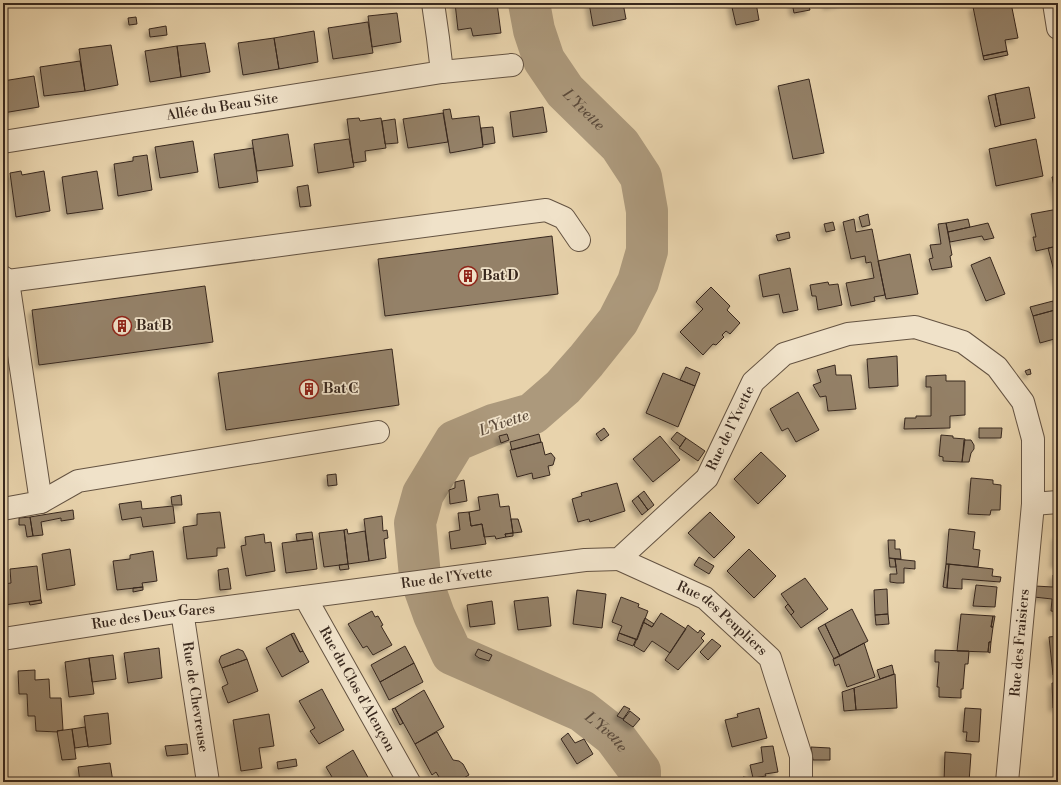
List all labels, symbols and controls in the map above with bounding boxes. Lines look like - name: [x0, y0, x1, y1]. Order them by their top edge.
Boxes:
- water label: L'Yvette: [558, 84, 609, 134]
- street label: Allée du Beau Site: [164, 89, 280, 125]
- building icon: Bat D: [457, 265, 479, 287]
- place label: Bat D: [482, 267, 518, 285]
- building icon: Bat B: [111, 315, 133, 337]
- place label: Bat B: [136, 317, 172, 335]
- building icon: Bat C: [298, 378, 320, 400]
- place label: Bat C: [323, 380, 358, 398]
- street label: Rue de l'Yvette: [703, 383, 759, 474]
- water label: L'Yvette: [476, 406, 531, 441]
- street label: Rue de l'Yvette: [400, 563, 493, 593]
- street label: Rue des Peupliers: [674, 577, 771, 660]
- street label: Rue des Fraisiers: [1006, 588, 1034, 698]
- street label: Rue des Deux Gares: [90, 600, 216, 634]
- street label: Rue du Clos d'Alençon: [315, 624, 400, 756]
- street label: Rue de Chevreuse: [178, 640, 212, 754]
- water label: L'Yvette: [580, 707, 632, 756]

